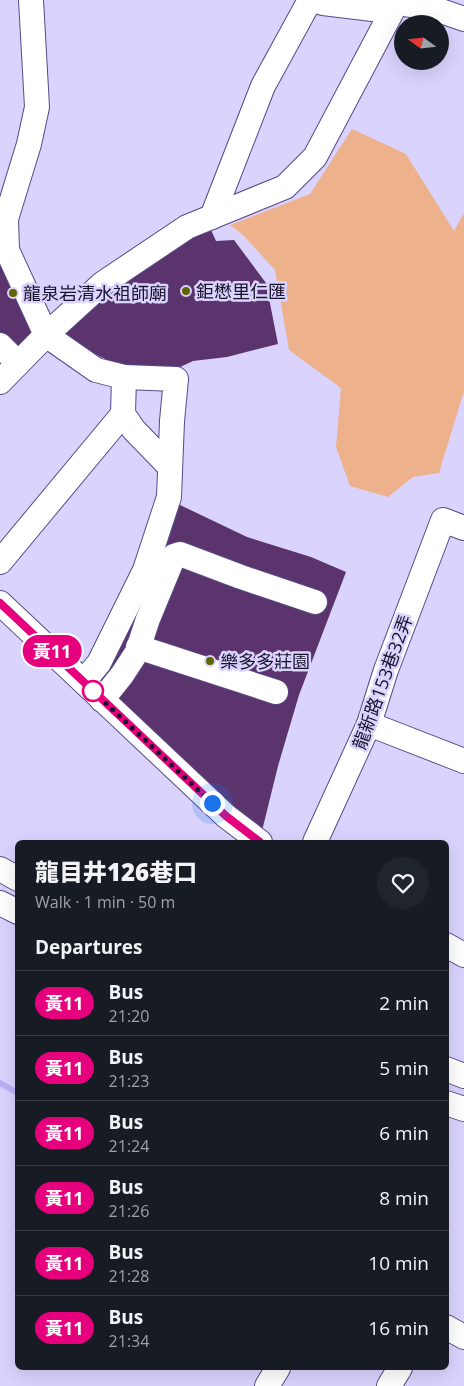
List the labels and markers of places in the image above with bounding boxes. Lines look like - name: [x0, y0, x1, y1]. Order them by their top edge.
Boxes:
- place label: 鉅懋里仁匯: [196, 279, 286, 303]
- place label: 龍泉岩清水祖師廟: [23, 281, 167, 305]
- marker: 鉅懋里仁匯: [180, 285, 192, 297]
- marker: 龍泉岩清水祖師廟: [7, 287, 19, 299]
- place label: 樂多多莊園: [220, 649, 310, 673]
- marker: 樂多多莊園: [204, 655, 216, 667]
- unlabelled marker: [82, 680, 104, 702]

